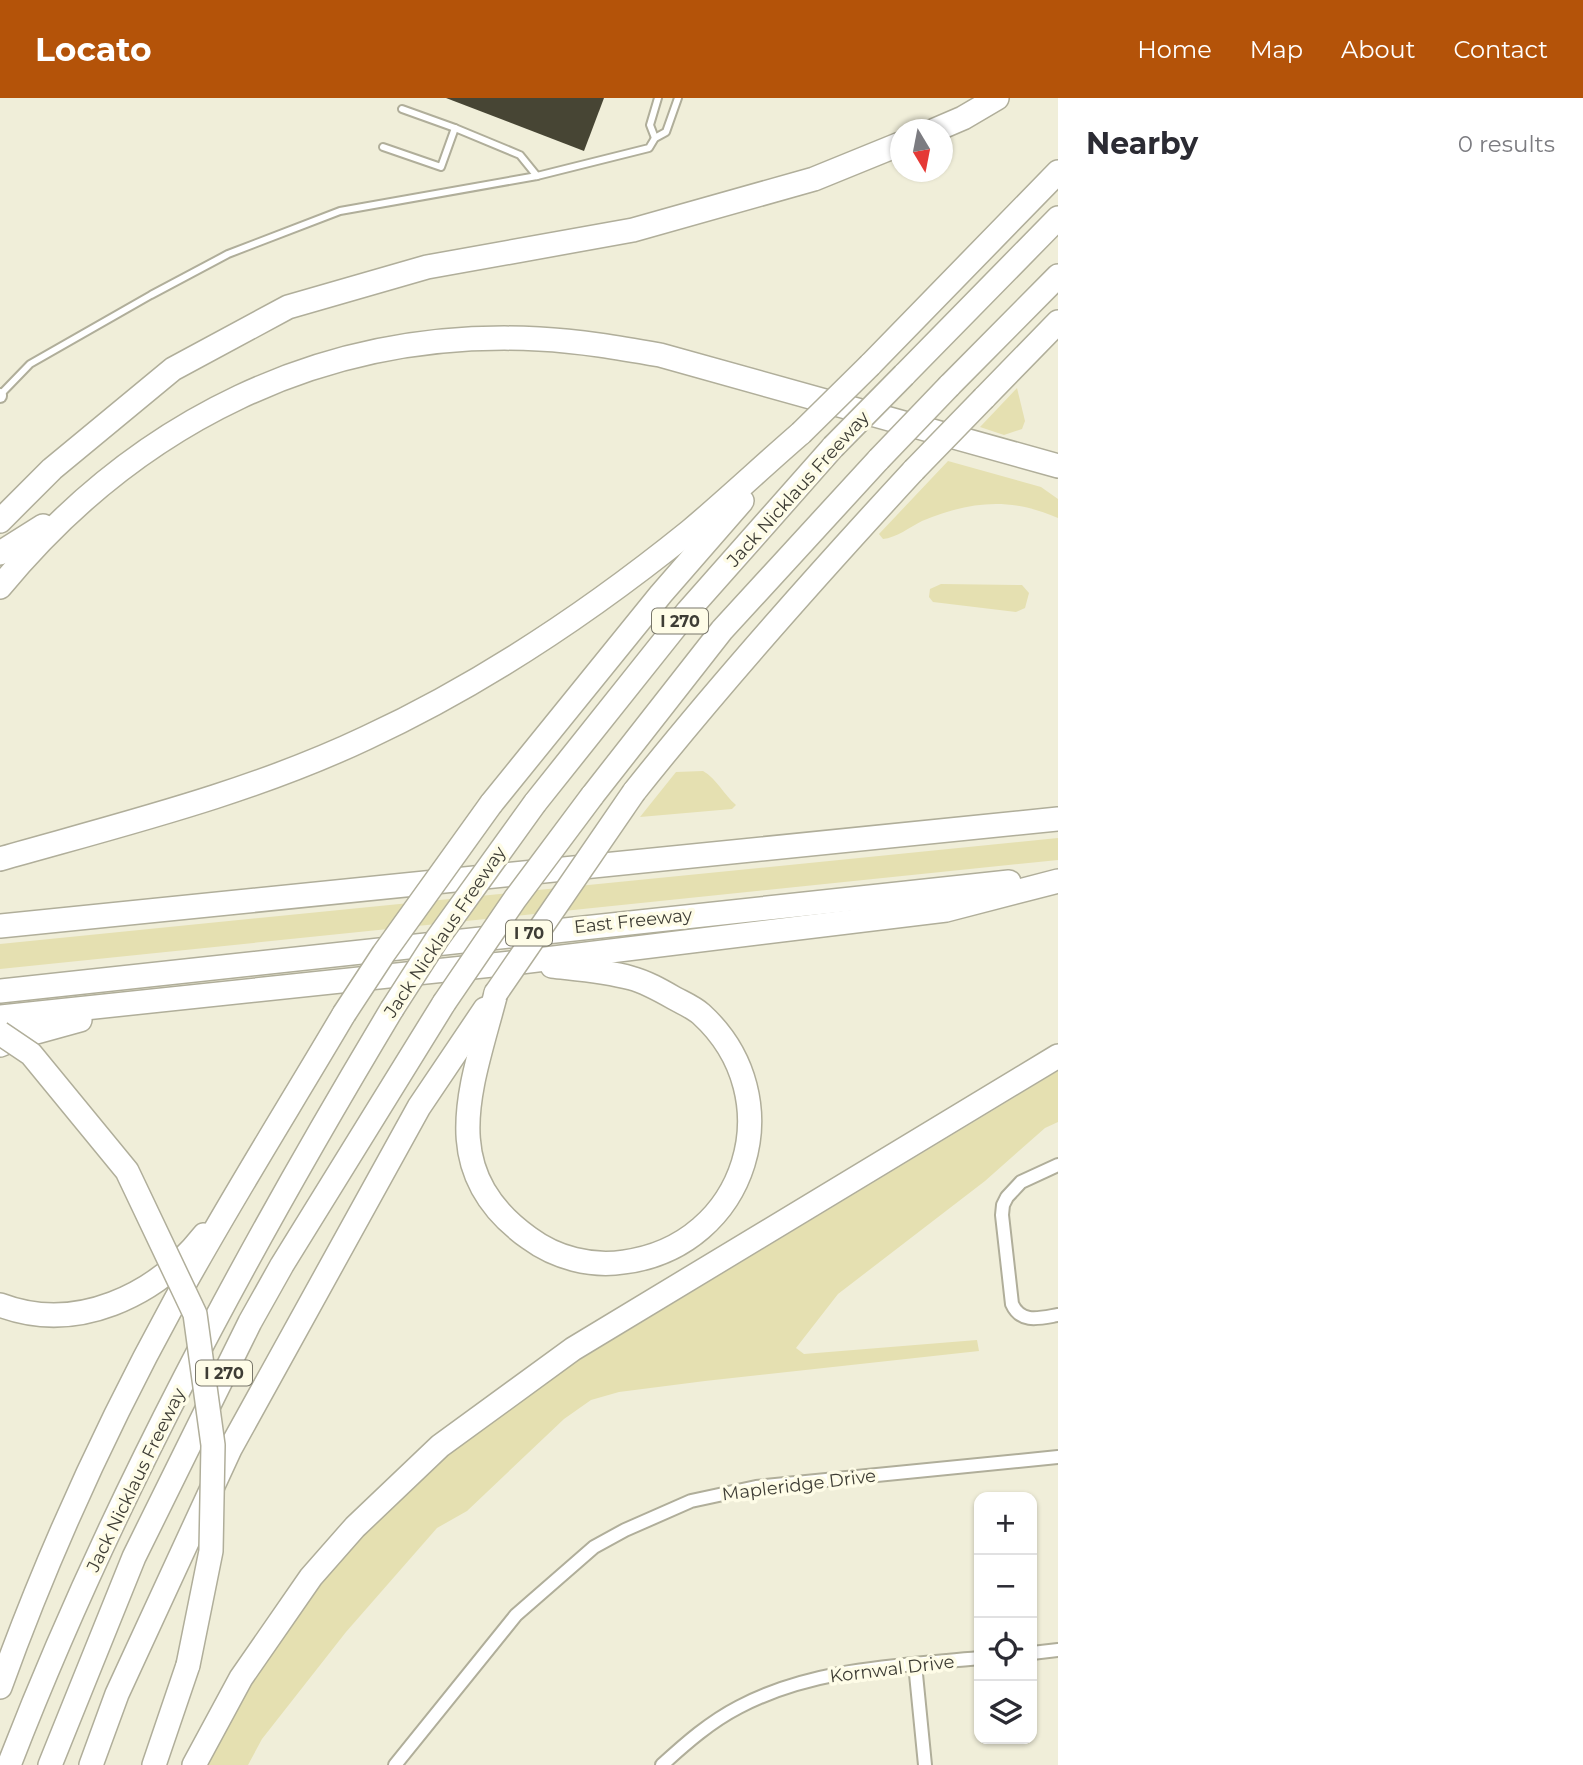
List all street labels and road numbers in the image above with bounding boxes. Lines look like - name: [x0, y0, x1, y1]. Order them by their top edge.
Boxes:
- street label: Jack Nicklaus Freeway: [722, 407, 874, 572]
- road number: I 270: [652, 608, 708, 634]
- street label: Jack Nicklaus Freeway: [379, 842, 511, 1023]
- street label: East Freeway: [573, 904, 693, 938]
- road number: I 70: [506, 920, 552, 946]
- road number: I 270: [196, 1360, 252, 1386]
- street label: Jack Nicklaus Freeway: [81, 1384, 190, 1576]
- street label: Mapleridge Drive: [721, 1465, 877, 1505]
- street label: Kornwal Drive: [828, 1650, 956, 1688]

